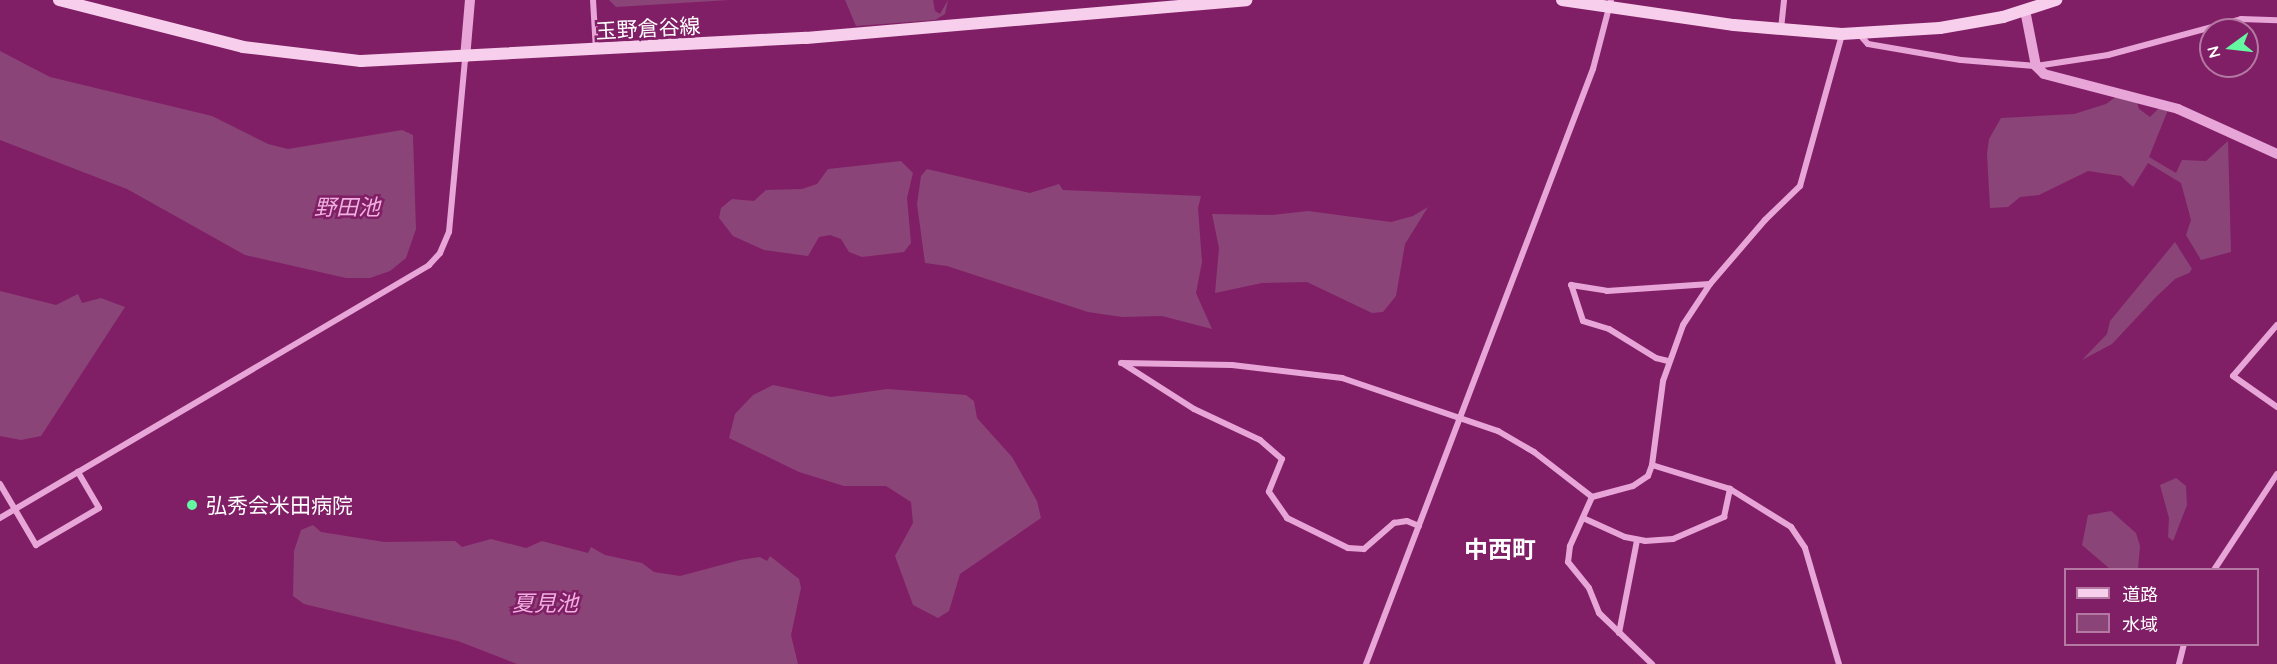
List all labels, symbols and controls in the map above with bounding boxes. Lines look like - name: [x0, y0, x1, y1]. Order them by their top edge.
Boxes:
- street label: 玉野倉谷線: [595, 13, 701, 43]
- north arrow: [2199, 18, 2259, 78]
- text: N: [2202, 44, 2225, 60]
- water label: 野田池: [314, 195, 380, 221]
- place label: 弘秀会米田病院: [206, 492, 353, 518]
- marker: 弘秀会米田病院: [183, 496, 201, 514]
- district label: 中西町: [1464, 536, 1536, 564]
- legend: [2064, 568, 2259, 646]
- text: 道路: [2122, 583, 2158, 606]
- water label: 夏見池: [512, 591, 578, 617]
- text: 水域: [2122, 613, 2158, 636]

